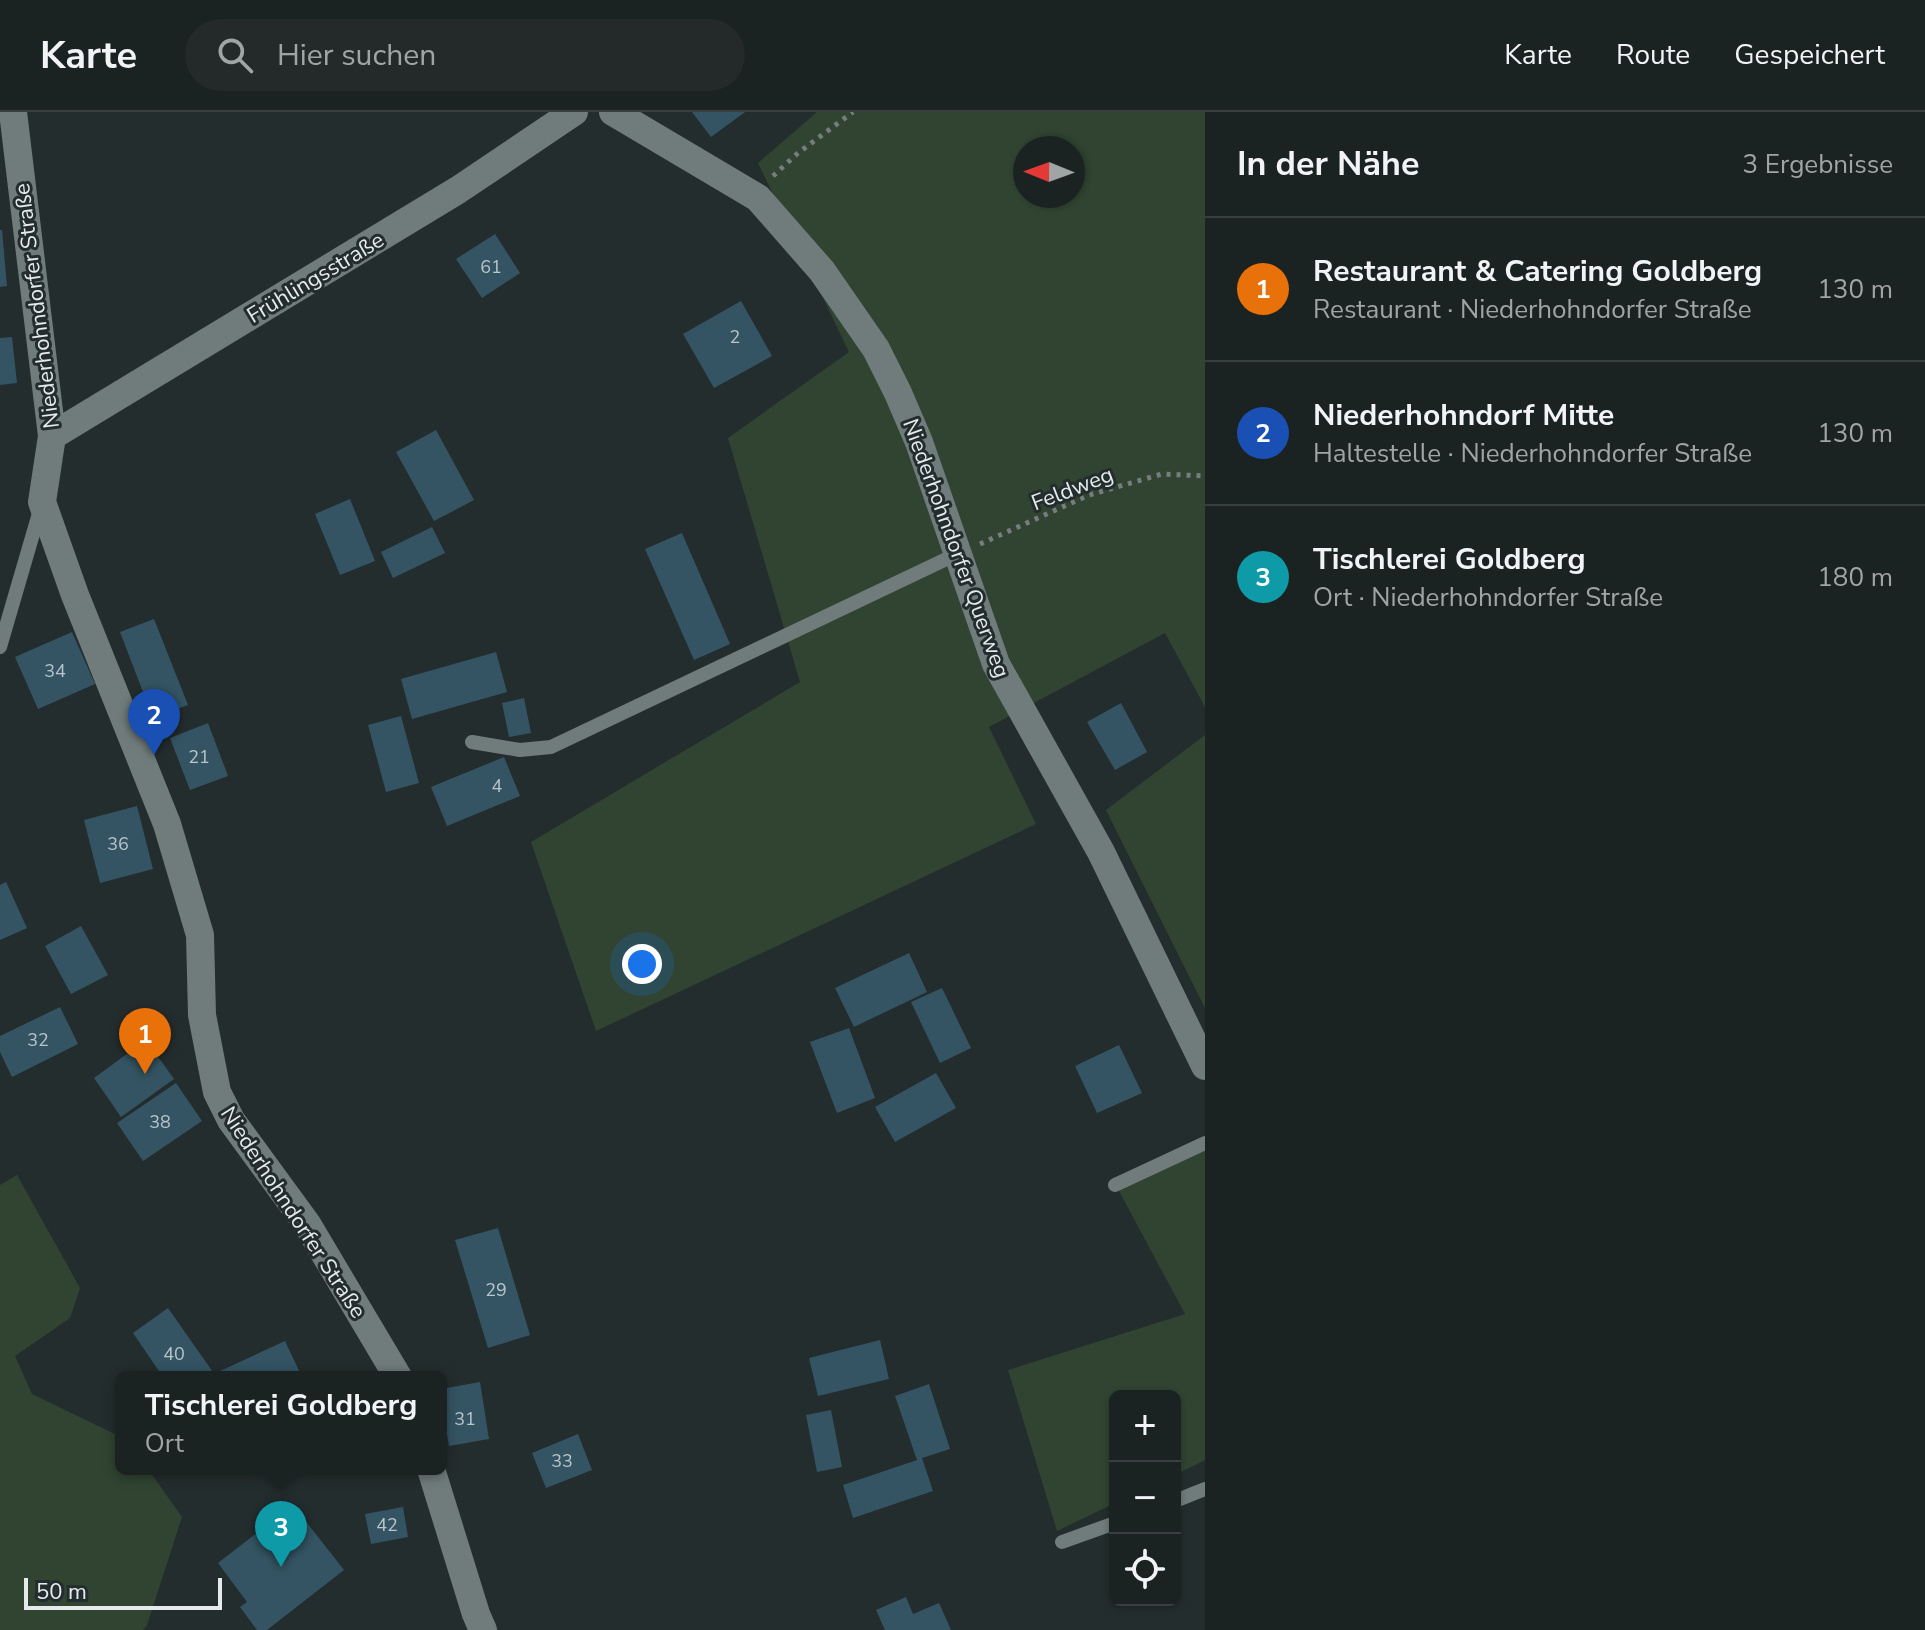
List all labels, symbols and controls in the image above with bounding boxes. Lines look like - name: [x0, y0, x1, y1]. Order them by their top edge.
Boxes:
- search box: [185, 19, 745, 91]
- text: Karte: [40, 30, 137, 81]
- icon: search: [213, 33, 257, 77]
- text: Hier suchen: [277, 35, 436, 76]
- text: Karte: [1504, 36, 1572, 74]
- text: Route: [1616, 36, 1690, 74]
- text: Gespeichert: [1734, 36, 1885, 74]
- north arrow: [1013, 136, 1085, 208]
- text: In der Nähe: [1237, 141, 1419, 187]
- text: 3 Ergebnisse: [1743, 147, 1893, 182]
- street label: Niederhohndorfer Straße: [7, 182, 67, 430]
- street label: Frühlingsstraße: [241, 225, 390, 331]
- text: Restaurant & Catering Goldberg: [1313, 251, 1762, 292]
- house number: 61: [480, 255, 502, 279]
- text: 1: [1255, 272, 1271, 307]
- text: 130 m: [1817, 272, 1893, 307]
- text: Restaurant · Niederhohndorfer Straße: [1313, 292, 1752, 327]
- house number: 2: [730, 325, 740, 349]
- text: Niederhohndorf Mitte: [1313, 395, 1614, 436]
- street label: Niederhohndorfer Querweg: [895, 415, 1017, 682]
- text: 2: [1255, 416, 1271, 451]
- text: 130 m: [1817, 416, 1893, 451]
- text: Haltestelle · Niederhohndorfer Straße: [1313, 436, 1752, 471]
- street label: Feldweg: [1027, 460, 1118, 518]
- text: Tischlerei Goldberg: [1313, 539, 1586, 580]
- text: 3: [1255, 560, 1271, 595]
- text: 180 m: [1817, 560, 1893, 595]
- text: Ort · Niederhohndorfer Straße: [1313, 580, 1663, 615]
- house number: 34: [44, 659, 66, 683]
- pin: 2: [128, 689, 180, 755]
- house number: 21: [188, 745, 210, 769]
- house number: 4: [492, 774, 503, 798]
- house number: 36: [107, 832, 129, 856]
- your location: [622, 944, 662, 984]
- pin: 1: [119, 1008, 171, 1074]
- house number: 32: [27, 1028, 49, 1052]
- street label: Niederhohndorfer Straße: [213, 1101, 373, 1324]
- house number: 38: [149, 1110, 171, 1134]
- house number: 29: [485, 1278, 507, 1302]
- house number: 40: [163, 1342, 185, 1366]
- popup: [115, 1371, 447, 1475]
- text: Tischlerei Goldberg: [145, 1385, 417, 1426]
- map controls: [1109, 1390, 1181, 1606]
- button: +: [1109, 1390, 1181, 1462]
- house number: 31: [454, 1407, 476, 1431]
- text: Ort: [145, 1426, 184, 1461]
- house number: 33: [551, 1449, 573, 1473]
- button: −: [1109, 1462, 1181, 1534]
- pin: 3: [255, 1501, 307, 1567]
- house number: 42: [376, 1513, 398, 1537]
- button: locate: [1109, 1534, 1181, 1606]
- scale bar: [24, 1574, 222, 1610]
- text: 50 m: [36, 1577, 87, 1607]

